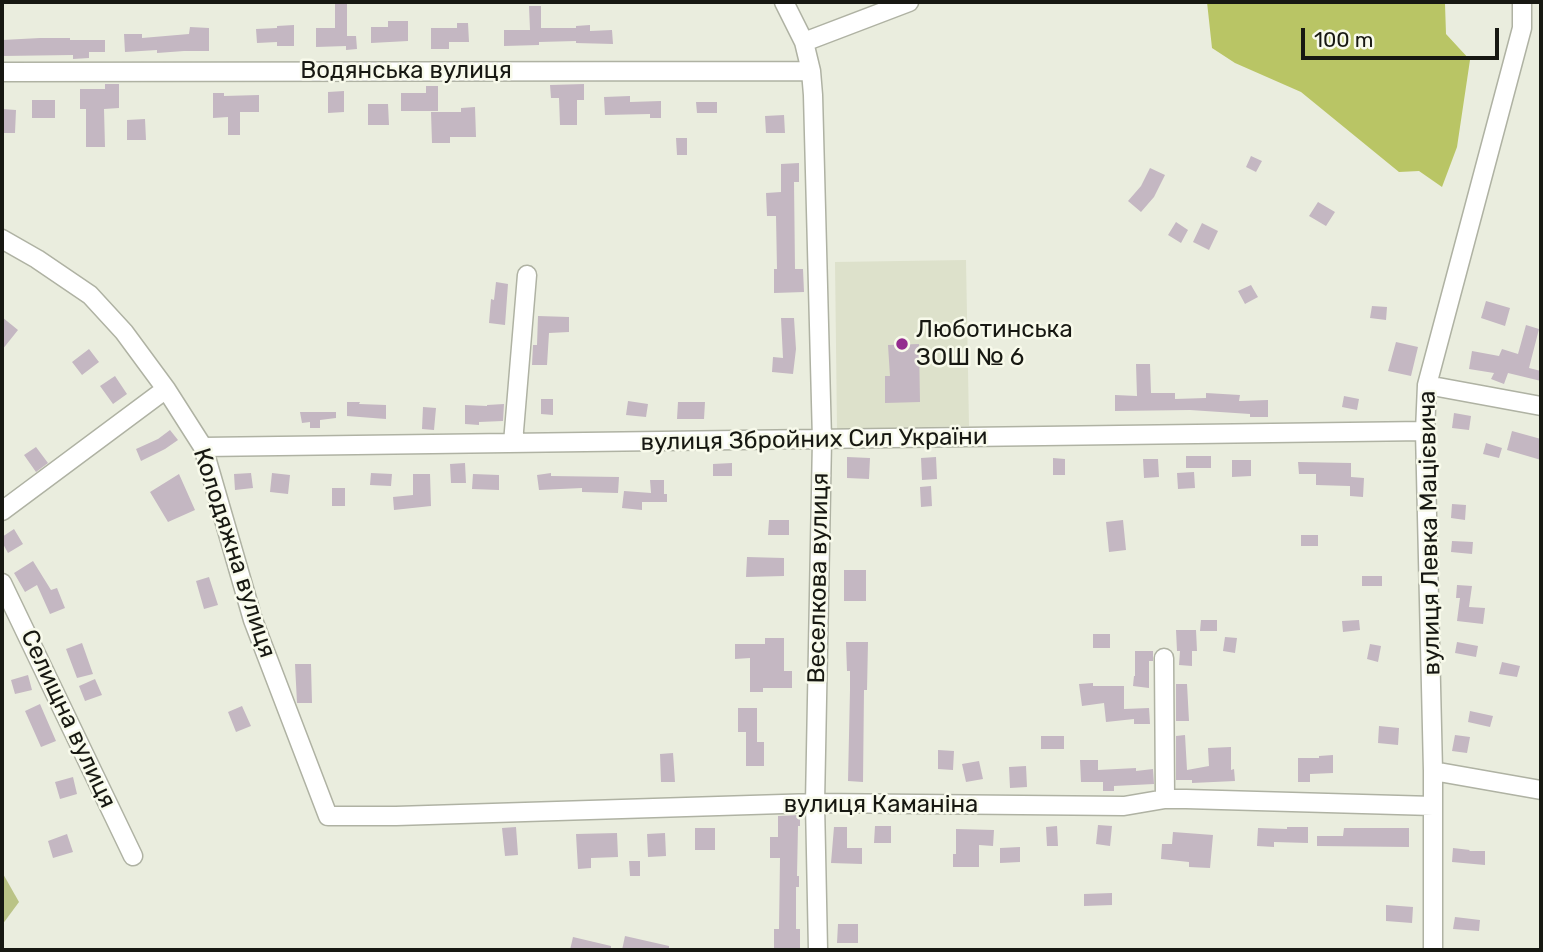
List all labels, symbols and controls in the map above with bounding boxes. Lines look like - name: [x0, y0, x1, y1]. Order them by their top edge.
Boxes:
- scale bar: [1305, 14, 1503, 58]
- text: 100 m: [1314, 27, 1373, 52]
- street label: Водянська вулиця: [300, 57, 512, 85]
- place label: Люботинська ЗОШ № 6: [916, 316, 1073, 372]
- marker: Люботинська ЗОШ № 6: [894, 336, 910, 352]
- street label: вулиця Левка Мацієвича: [1413, 390, 1447, 676]
- street label: вулиця Збройних Сил України: [640, 423, 988, 457]
- street label: Колодяжна вулиця: [187, 445, 281, 661]
- street label: Веселкова вулиця: [803, 472, 835, 684]
- street label: Селищна вулиця: [14, 625, 122, 813]
- street label: вулиця Каманіна: [784, 791, 978, 819]

